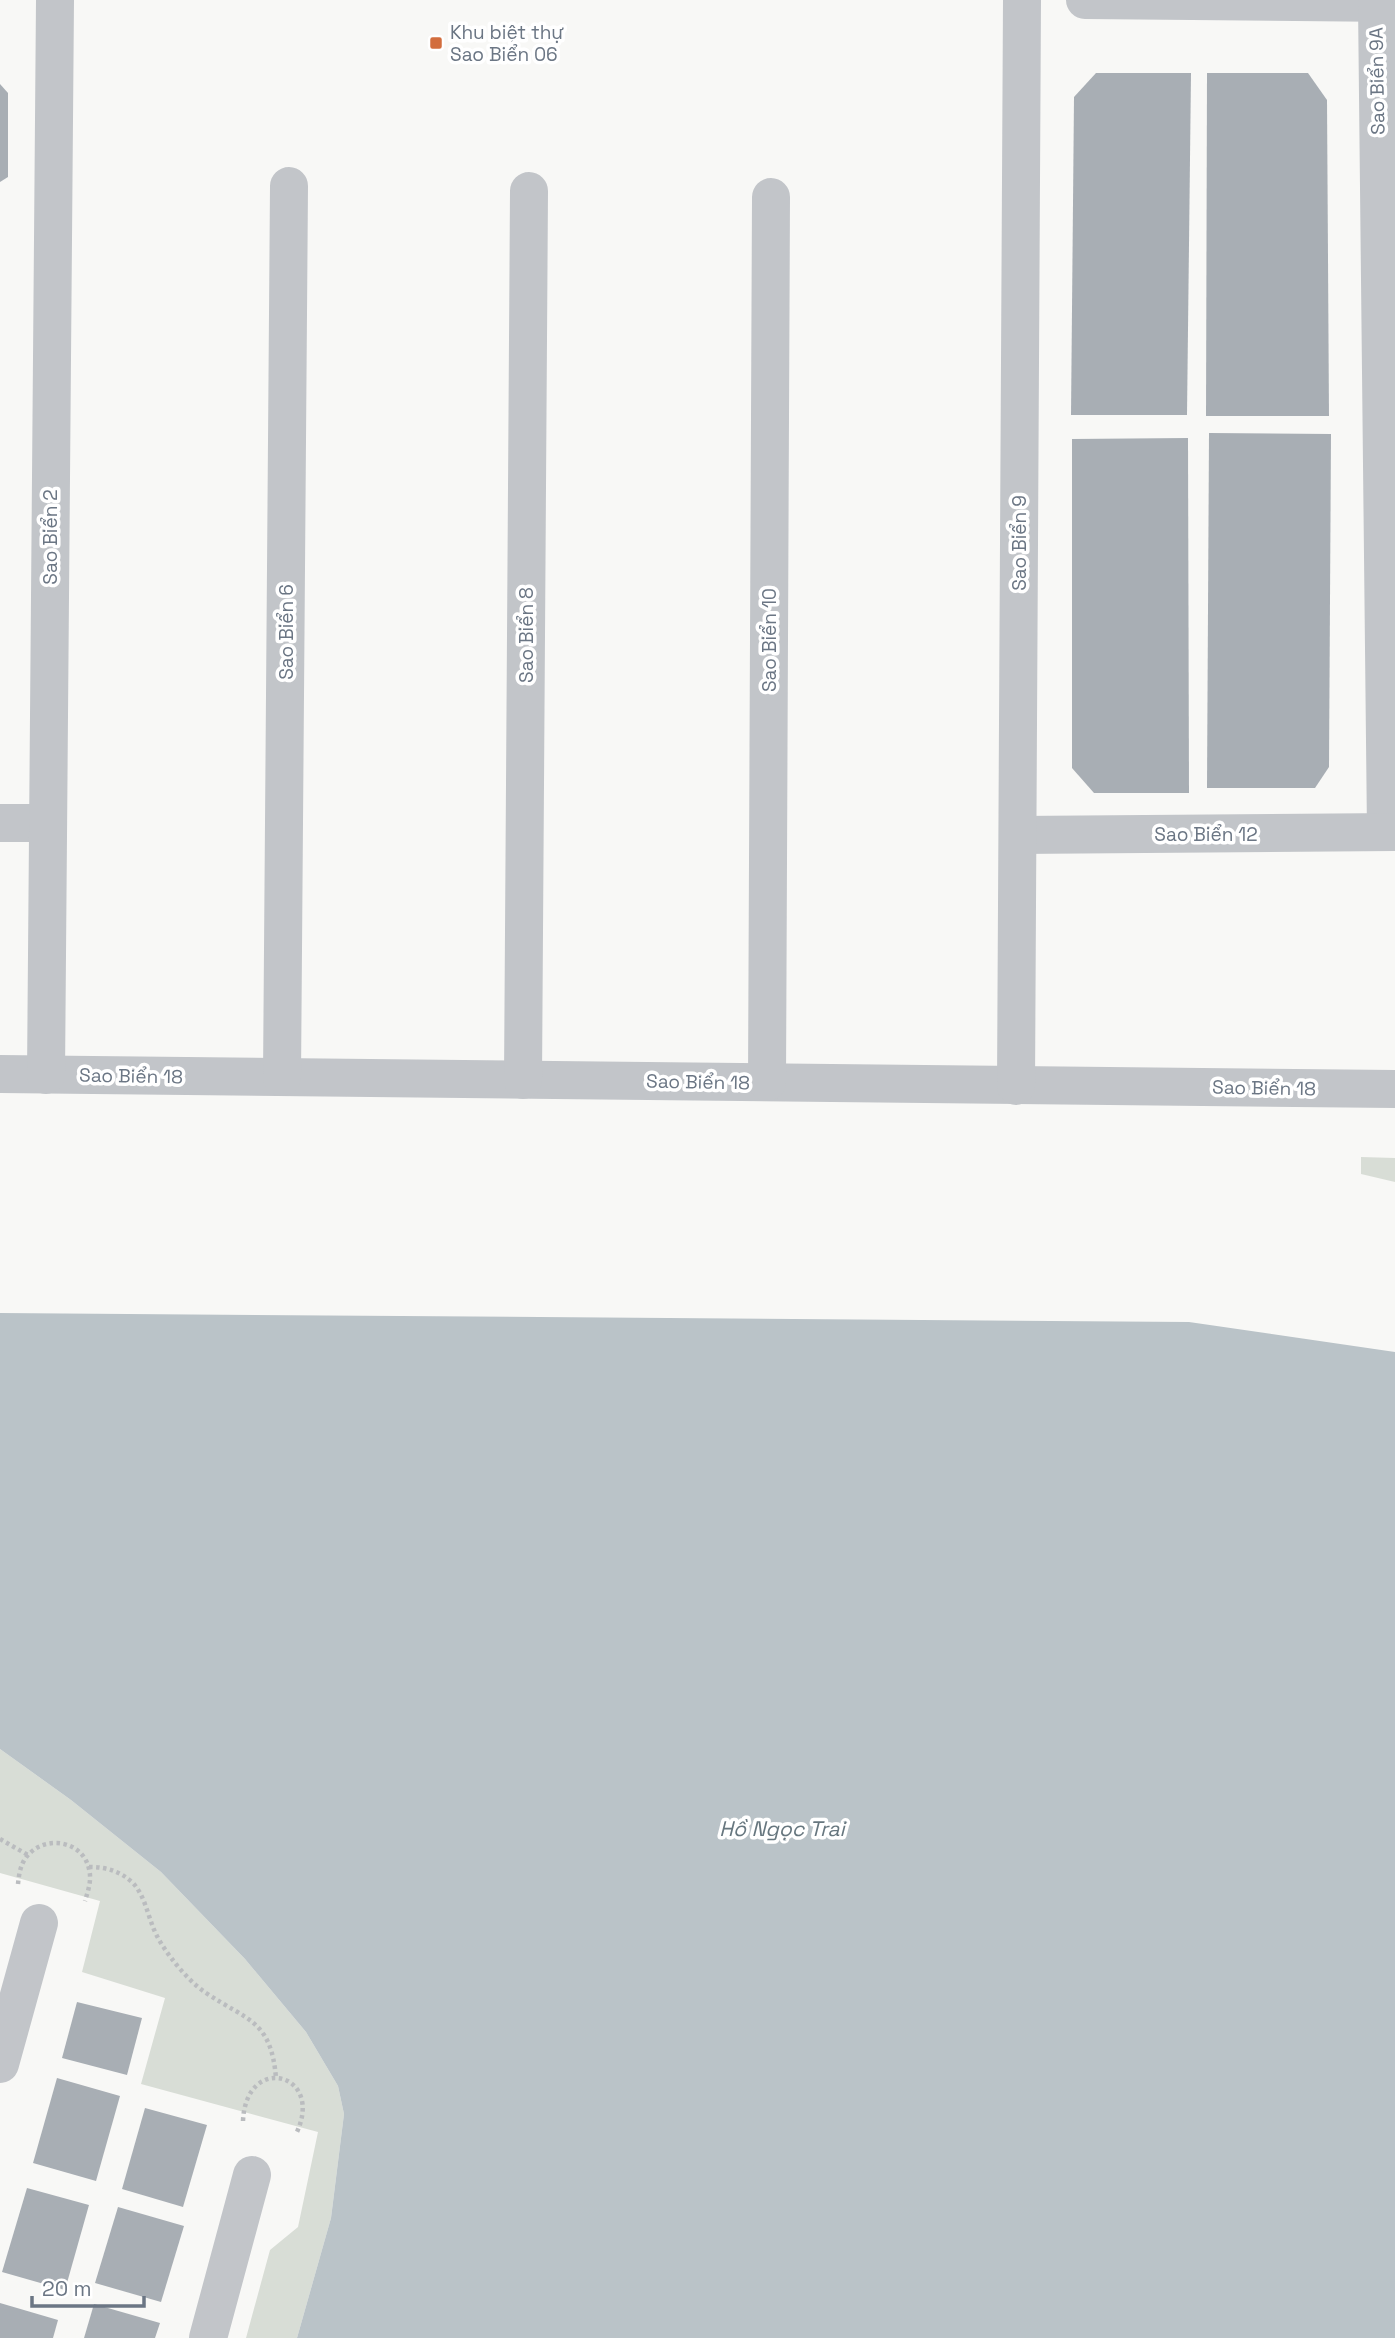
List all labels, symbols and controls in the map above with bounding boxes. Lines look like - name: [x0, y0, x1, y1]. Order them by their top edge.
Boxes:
- place label: Khu biệt thự Sao Biển 06: [450, 20, 564, 67]
- street label: Sao Biển 9A: [1364, 27, 1390, 135]
- marker: Khu biệt thự Sao Biển 06: [428, 35, 444, 51]
- street label: Sao Biển 2: [38, 489, 63, 585]
- street label: Sao Biển 9: [1007, 495, 1032, 591]
- street label: Sao Biển 6: [274, 584, 299, 680]
- street label: Sao Biển 8: [514, 587, 539, 683]
- street label: Sao Biển 10: [757, 588, 782, 692]
- street label: Sao Biển 12: [1154, 822, 1258, 847]
- street label: Sao Biển 18: [79, 1063, 183, 1089]
- street label: Sao Biển 18: [646, 1069, 750, 1095]
- street label: Sao Biển 18: [1212, 1075, 1316, 1101]
- water label: Hồ Ngọc Trai: [719, 1815, 848, 1842]
- scale bar: [32, 2264, 144, 2308]
- text: 20 m: [42, 2275, 92, 2302]

